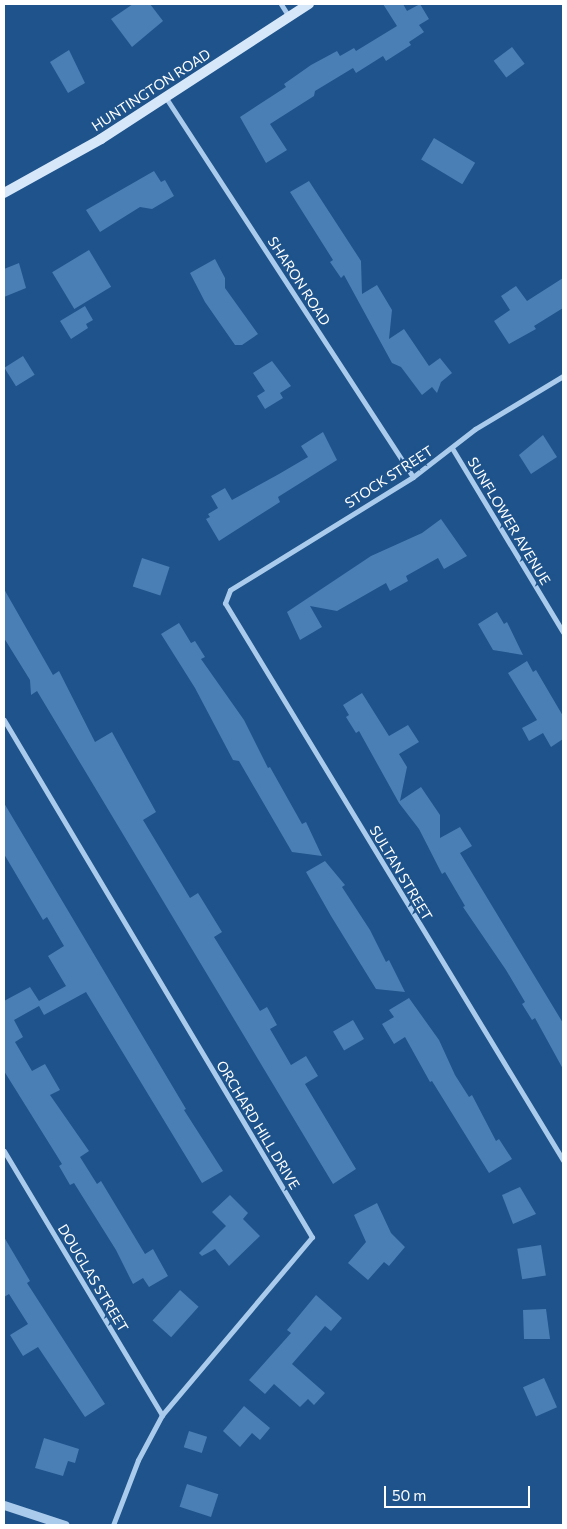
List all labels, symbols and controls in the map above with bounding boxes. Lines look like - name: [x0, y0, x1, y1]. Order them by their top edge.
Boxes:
- street label: HUNTINGTON ROAD: [88, 45, 214, 135]
- street label: SHARON ROAD: [264, 234, 334, 328]
- street label: STOCK STREET: [342, 442, 436, 512]
- street label: SUNFLOWER AVENUE: [464, 454, 554, 588]
- street label: SULTAN STREET: [366, 823, 436, 923]
- street label: ORCHARD HILL DRIVE: [213, 1058, 303, 1192]
- street label: DOUGLAS STREET: [54, 1221, 132, 1335]
- scale bar: [387, 1476, 533, 1508]
- text: 50 m: [392, 1486, 426, 1504]

